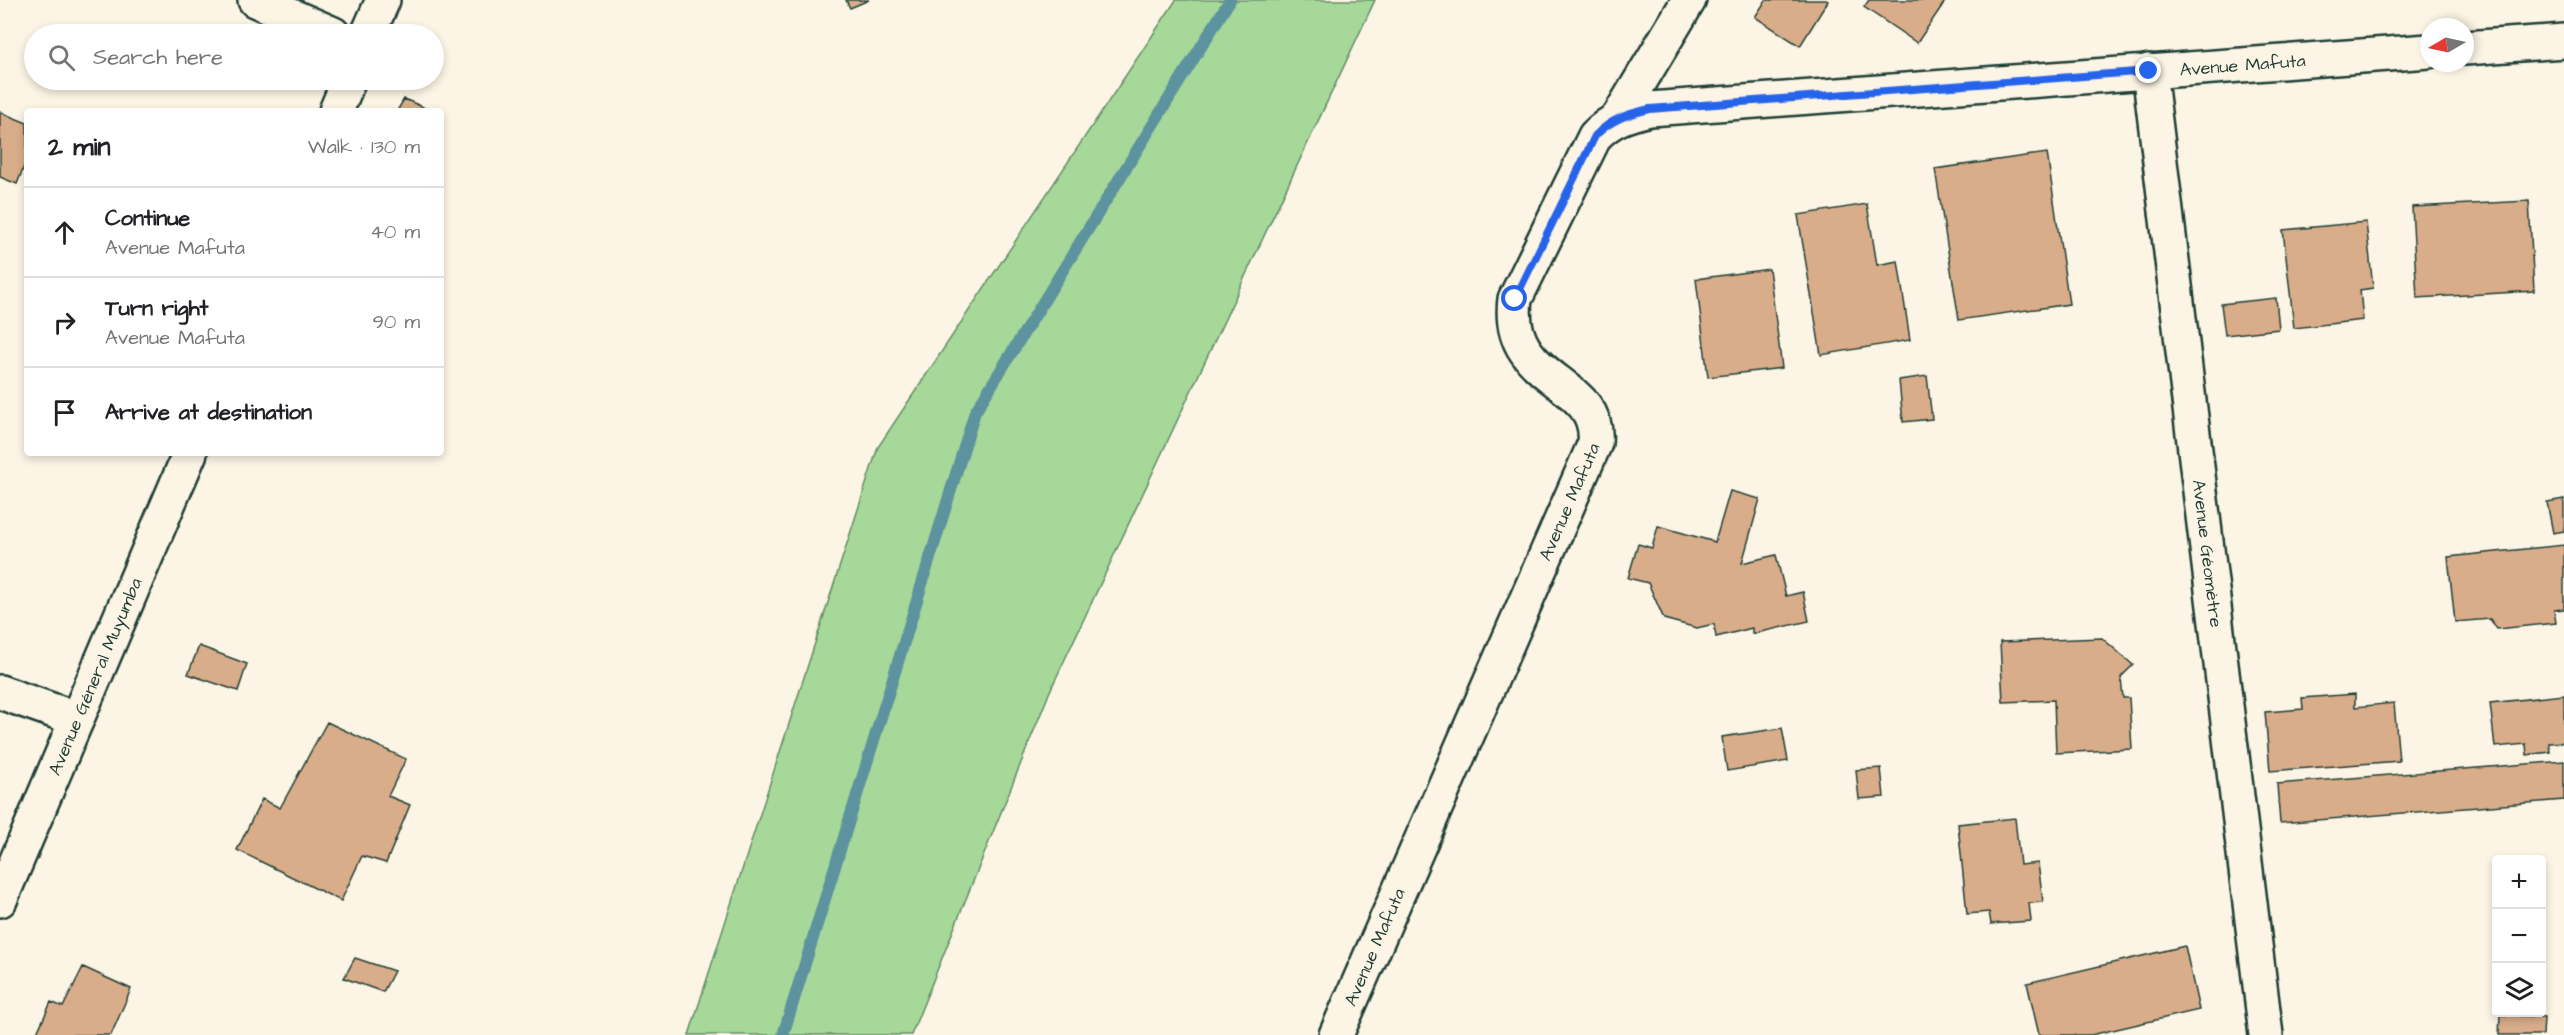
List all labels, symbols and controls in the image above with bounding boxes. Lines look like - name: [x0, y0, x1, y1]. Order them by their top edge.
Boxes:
- north arrow: [2420, 18, 2474, 72]
- search box: [24, 24, 444, 90]
- icon: search: [45, 41, 78, 74]
- text: Search here: [93, 42, 223, 73]
- street label: Avenue Mafuta: [2179, 48, 2306, 83]
- route end: [2135, 57, 2161, 83]
- text: 2 min: [48, 129, 110, 165]
- text: Walk · 130 m: [308, 133, 420, 161]
- text: Continue: [105, 203, 190, 234]
- icon: ahead: [48, 216, 81, 249]
- text: 40 m: [370, 218, 420, 246]
- text: Avenue Mafuta: [105, 234, 245, 262]
- route start: [1501, 285, 1527, 311]
- text: Turn right: [105, 293, 208, 324]
- icon: right: [48, 306, 81, 339]
- text: 90 m: [372, 308, 420, 336]
- text: Avenue Mafuta: [105, 324, 245, 352]
- icon: arrive: [48, 396, 81, 429]
- text: Arrive at destination: [105, 397, 312, 428]
- street label: Avenue Mafuta: [1533, 439, 1606, 565]
- street label: Avenue Géomètre: [2186, 478, 2228, 629]
- street label: Avenue Géneral Muyumba: [43, 574, 149, 779]
- map controls: [2492, 855, 2546, 1017]
- button: +: [2492, 855, 2546, 909]
- street label: Avenue Mafuta: [1338, 884, 1412, 1010]
- button: −: [2492, 909, 2546, 963]
- button: layers: [2492, 963, 2546, 1017]

